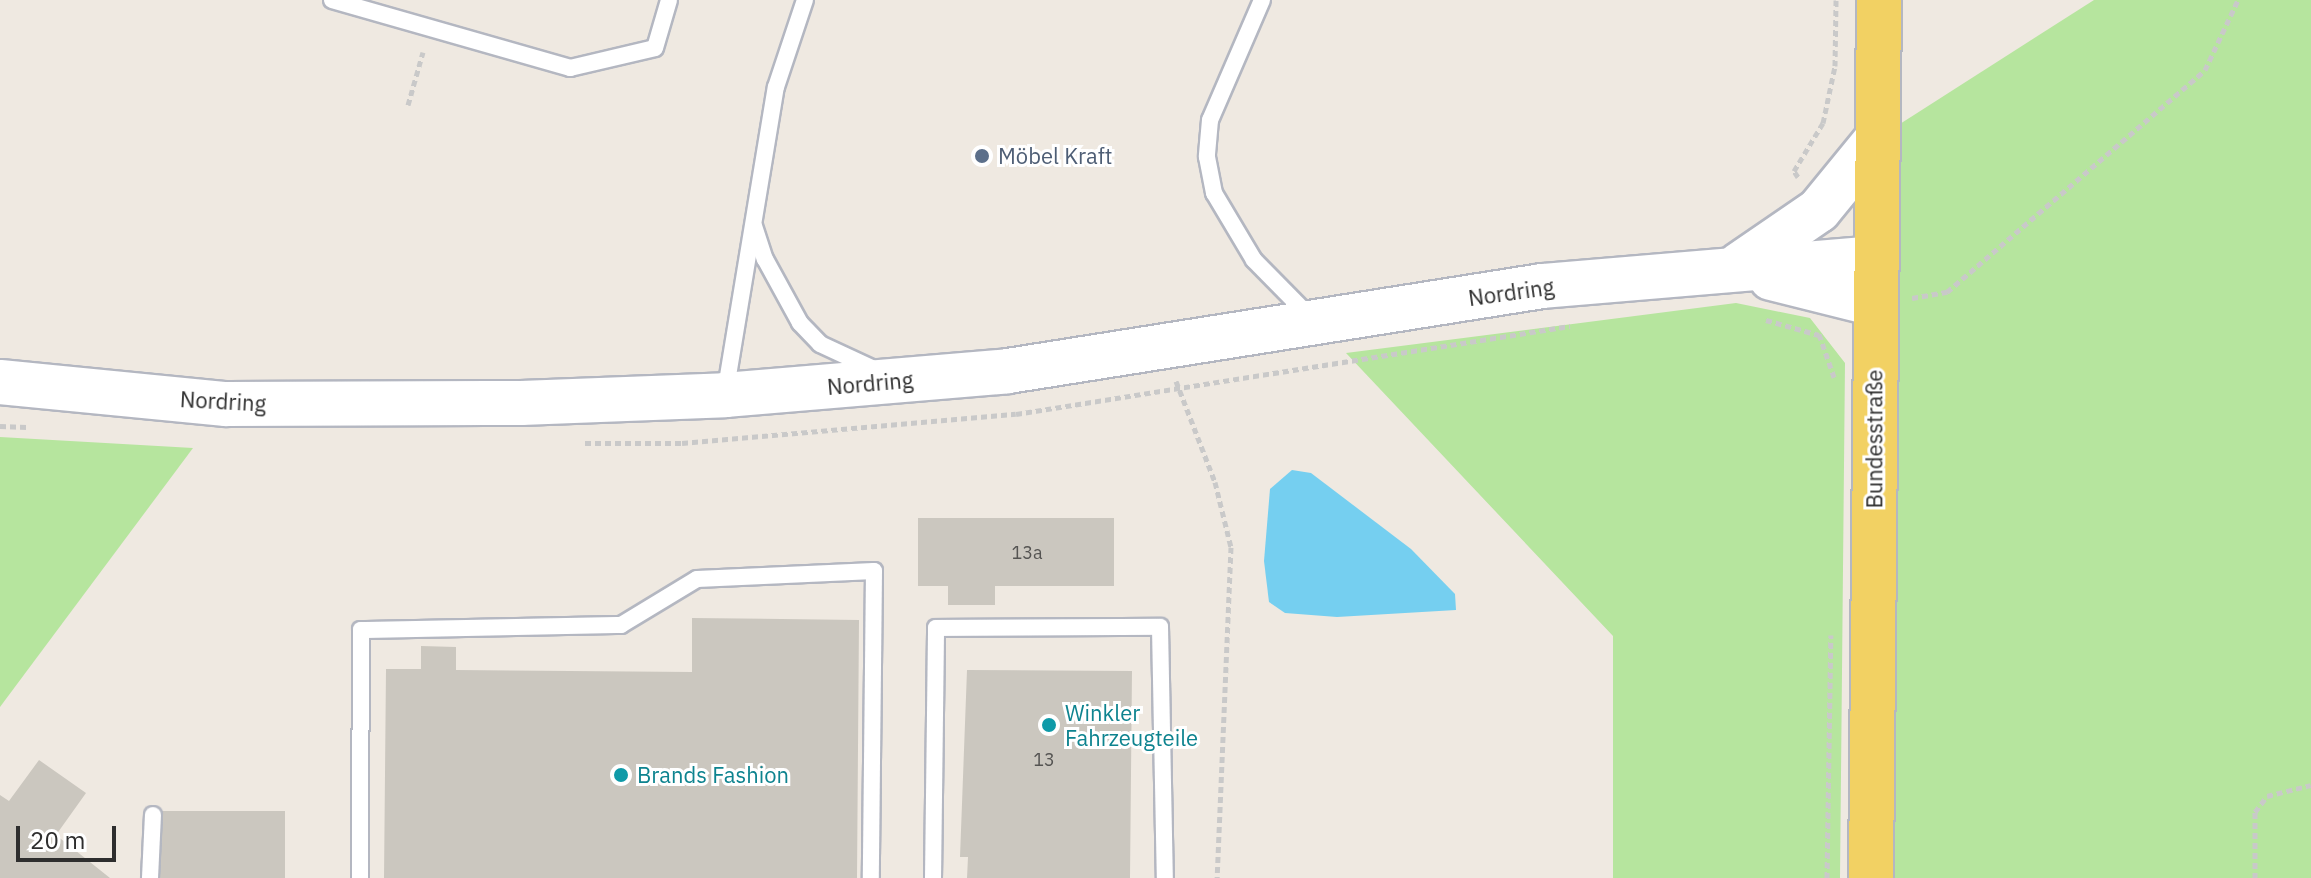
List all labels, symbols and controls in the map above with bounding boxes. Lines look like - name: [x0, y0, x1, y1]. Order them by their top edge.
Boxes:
- place label: Möbel Kraft: [998, 143, 1113, 169]
- marker: Möbel Kraft: [973, 147, 991, 165]
- street label: Nordring: [1466, 273, 1556, 311]
- street label: Nordring: [826, 366, 914, 400]
- street label: Bundesstraße: [1861, 370, 1887, 508]
- street label: Nordring: [179, 386, 267, 416]
- house number: 13a: [1011, 542, 1043, 564]
- place label: Winkler Fahrzeugteile: [1065, 699, 1198, 750]
- marker: Winkler Fahrzeugteile: [1040, 716, 1058, 734]
- house number: 13: [1033, 749, 1055, 771]
- place label: Brands Fashion: [637, 762, 789, 788]
- marker: Brands Fashion: [612, 766, 630, 784]
- scale bar: [20, 810, 120, 860]
- text: 20 m: [30, 824, 85, 856]

